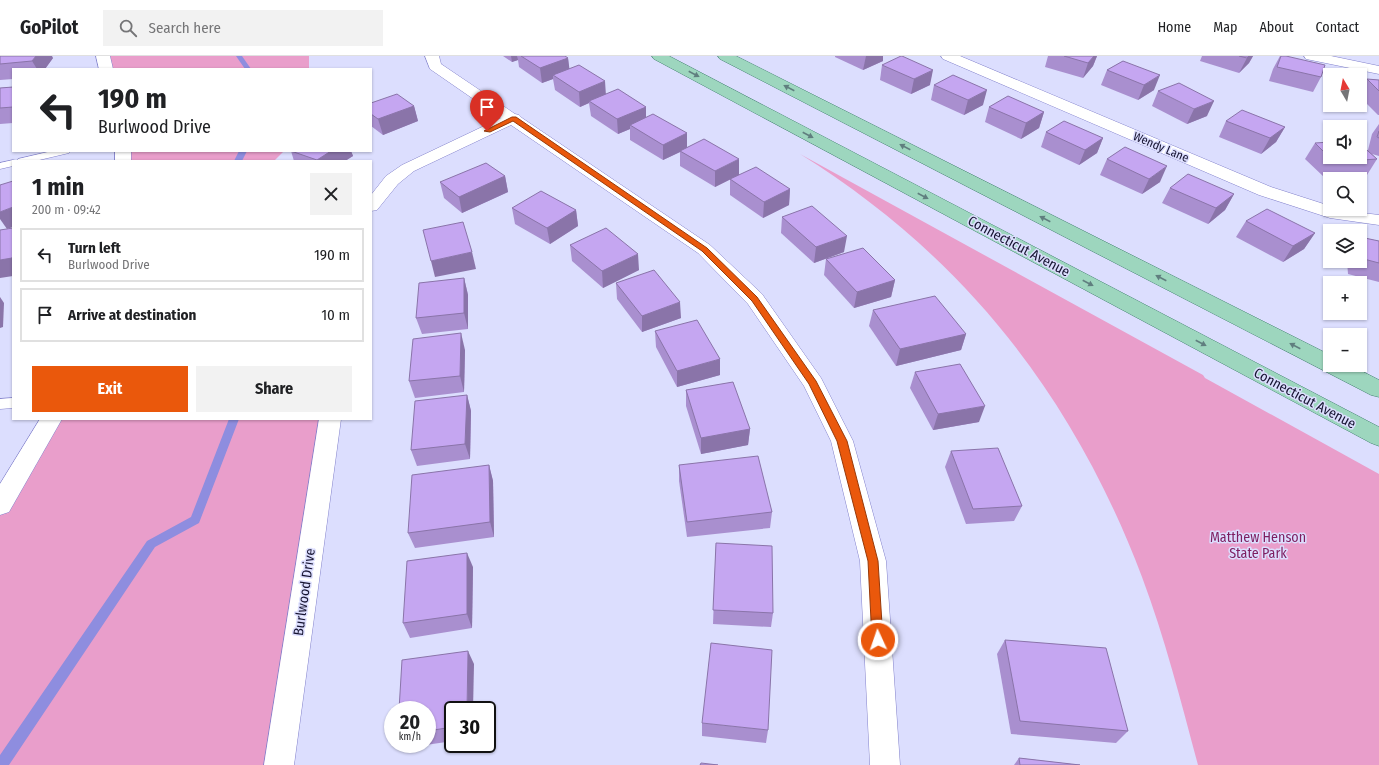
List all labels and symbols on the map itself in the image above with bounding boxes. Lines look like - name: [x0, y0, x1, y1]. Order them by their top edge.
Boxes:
- north arrow: [1323, 68, 1367, 112]
- one-way arrow: [688, 71, 699, 77]
- one-way arrow: [783, 84, 795, 91]
- pin: [470, 90, 504, 131]
- street label: Wendy Lane: [1131, 129, 1191, 165]
- one-way arrow: [803, 132, 814, 138]
- one-way arrow: [899, 144, 911, 150]
- one-way arrow: [917, 193, 929, 199]
- street label: Connecticut Avenue: [965, 212, 1073, 281]
- one-way arrow: [1040, 216, 1051, 222]
- one-way arrow: [1155, 275, 1167, 281]
- one-way arrow: [1082, 279, 1094, 286]
- one-way arrow: [1195, 339, 1207, 346]
- one-way arrow: [1289, 343, 1301, 349]
- street label: Connecticut Avenue: [1251, 364, 1359, 433]
- park label: Matthew Henson State Park: [1210, 529, 1306, 562]
- street label: Burlwood Drive: [290, 547, 319, 637]
- position arrow: [857, 619, 899, 661]
- speed limit sign: 30: [444, 701, 496, 753]

